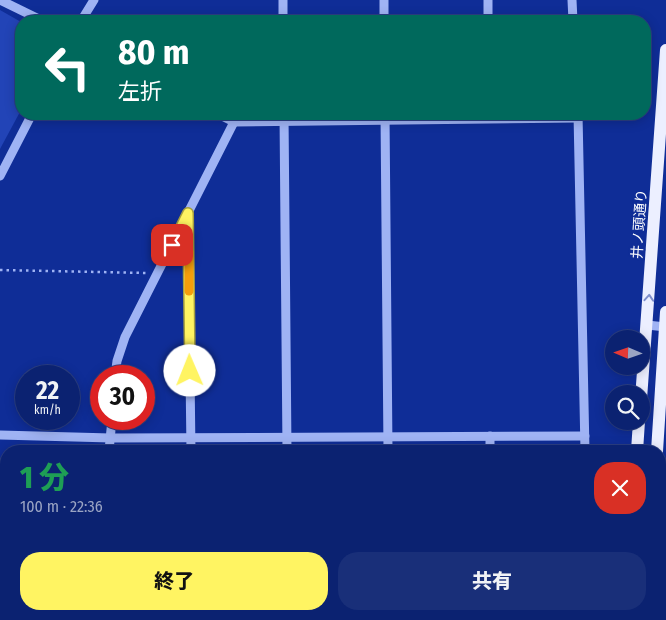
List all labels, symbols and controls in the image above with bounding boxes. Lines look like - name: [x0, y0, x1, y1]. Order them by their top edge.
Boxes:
- text: 80 m: [118, 31, 190, 73]
- icon: left: [35, 35, 100, 100]
- text: 左折: [118, 78, 162, 105]
- street label: 井ノ頭通り: [629, 189, 650, 260]
- pin: [151, 224, 193, 266]
- icon: arrive: [158, 231, 186, 259]
- one-way arrow: [644, 294, 655, 302]
- north arrow: [605, 330, 650, 375]
- map controls: [605, 330, 650, 430]
- position arrow: [163, 344, 215, 396]
- speed limit sign: 30: [90, 365, 155, 430]
- text: 22: [36, 376, 59, 406]
- button: search: [605, 385, 650, 430]
- text: km/h: [34, 403, 61, 417]
- text: 1 分: [20, 460, 69, 496]
- button: close: [594, 462, 646, 514]
- text: 100 m · 22:36: [20, 497, 103, 516]
- button: 終了: [20, 552, 328, 610]
- button: 共有: [338, 552, 646, 610]

